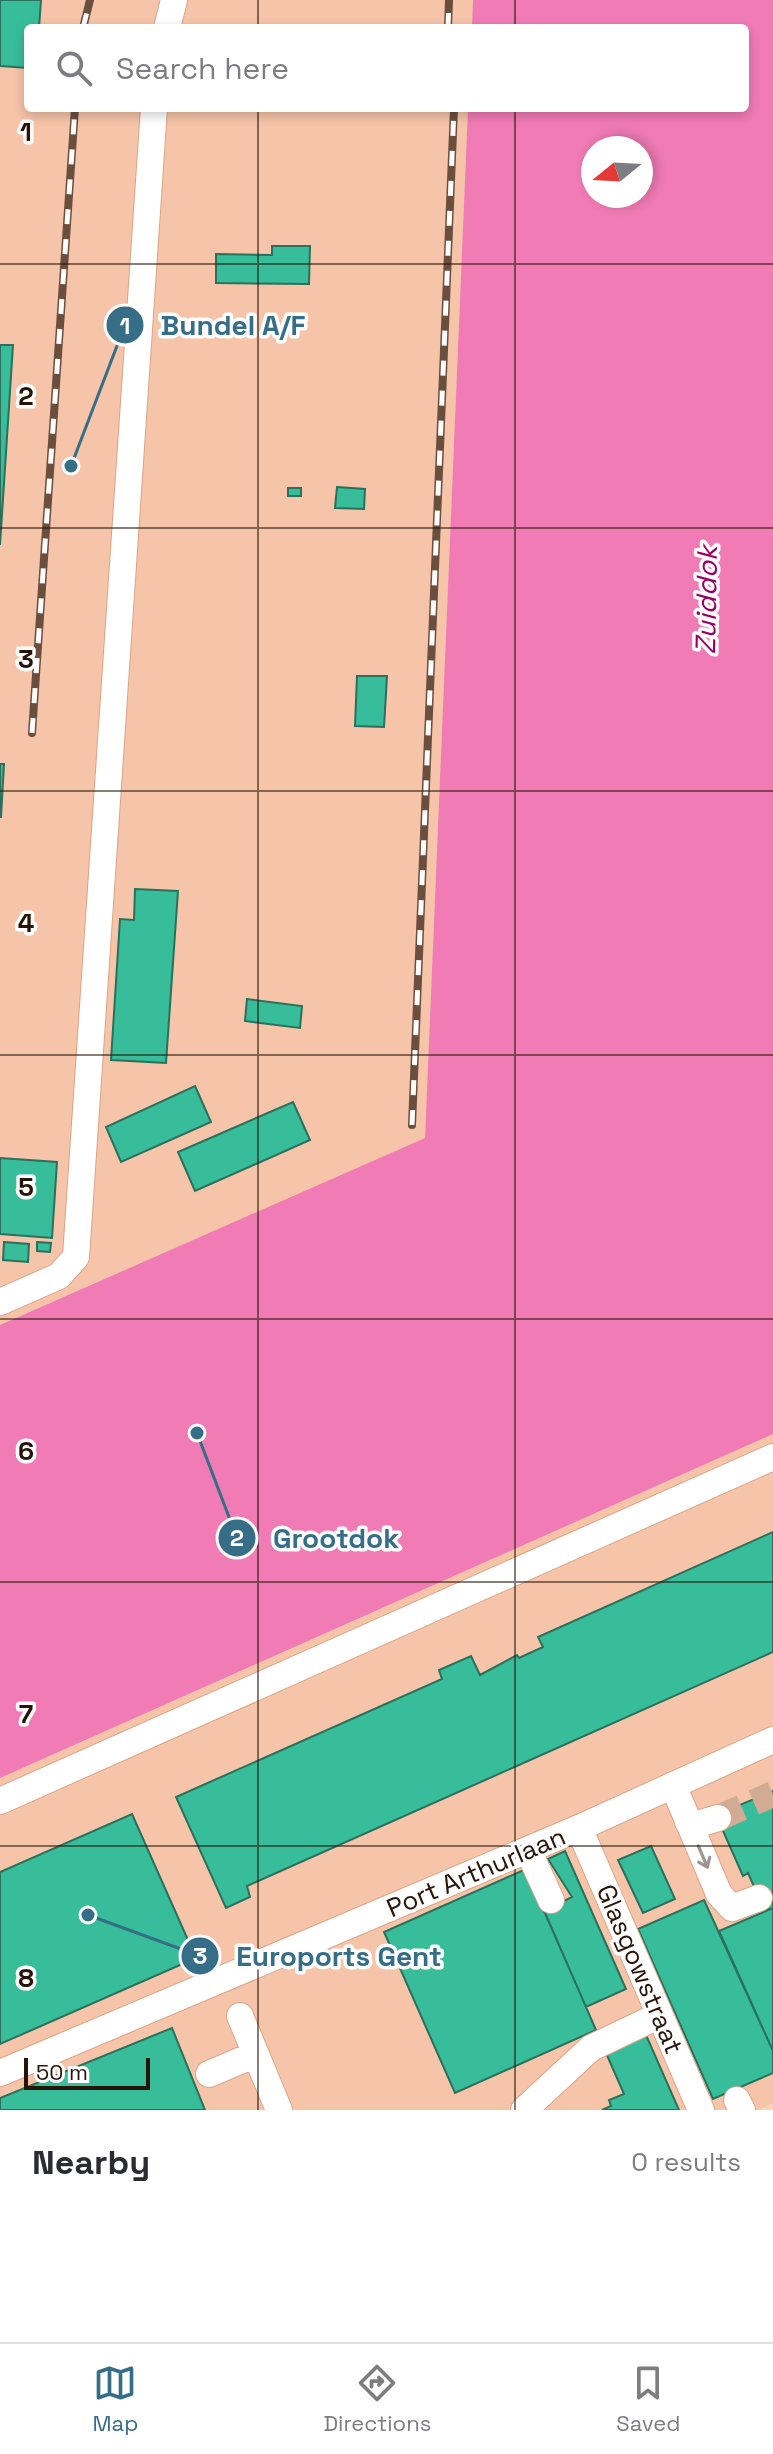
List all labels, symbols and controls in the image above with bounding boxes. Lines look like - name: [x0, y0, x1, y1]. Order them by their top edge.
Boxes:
- search box: [24, 24, 749, 112]
- icon: search: [52, 46, 96, 90]
- text: Search here: [116, 49, 289, 88]
- text: 1: [20, 115, 32, 149]
- north arrow: [581, 136, 653, 208]
- callout: Bundel A/F: [105, 299, 322, 351]
- text: Bundel A/F: [161, 307, 305, 343]
- text: 1: [120, 310, 130, 341]
- text: 2: [18, 379, 34, 413]
- water label: Zuiddok: [687, 543, 725, 655]
- text: 3: [18, 642, 34, 676]
- text: 4: [18, 906, 34, 940]
- text: 5: [18, 1170, 34, 1204]
- text: 6: [18, 1434, 34, 1468]
- callout: Grootdok: [217, 1512, 415, 1564]
- text: Grootdok: [273, 1520, 399, 1556]
- text: 2: [230, 1522, 244, 1553]
- text: 7: [19, 1697, 33, 1731]
- street label: Port Arthurlaan: [381, 1819, 571, 1925]
- one-way arrow: [697, 1844, 711, 1869]
- street label: Glasgowstraat: [589, 1879, 691, 2059]
- callout: Euroports Gent: [180, 1930, 458, 1982]
- text: Euroports Gent: [236, 1938, 442, 1974]
- text: 3: [193, 1940, 207, 1971]
- text: 8: [18, 1961, 34, 1995]
- scale bar: [24, 2054, 150, 2090]
- text: 50 m: [36, 2058, 88, 2086]
- text: Nearby: [32, 2141, 150, 2184]
- text: 0 results: [631, 2145, 741, 2179]
- tab: Map: [93, 2361, 138, 2437]
- tab: Directions: [323, 2361, 431, 2437]
- tab: Saved: [616, 2361, 680, 2437]

